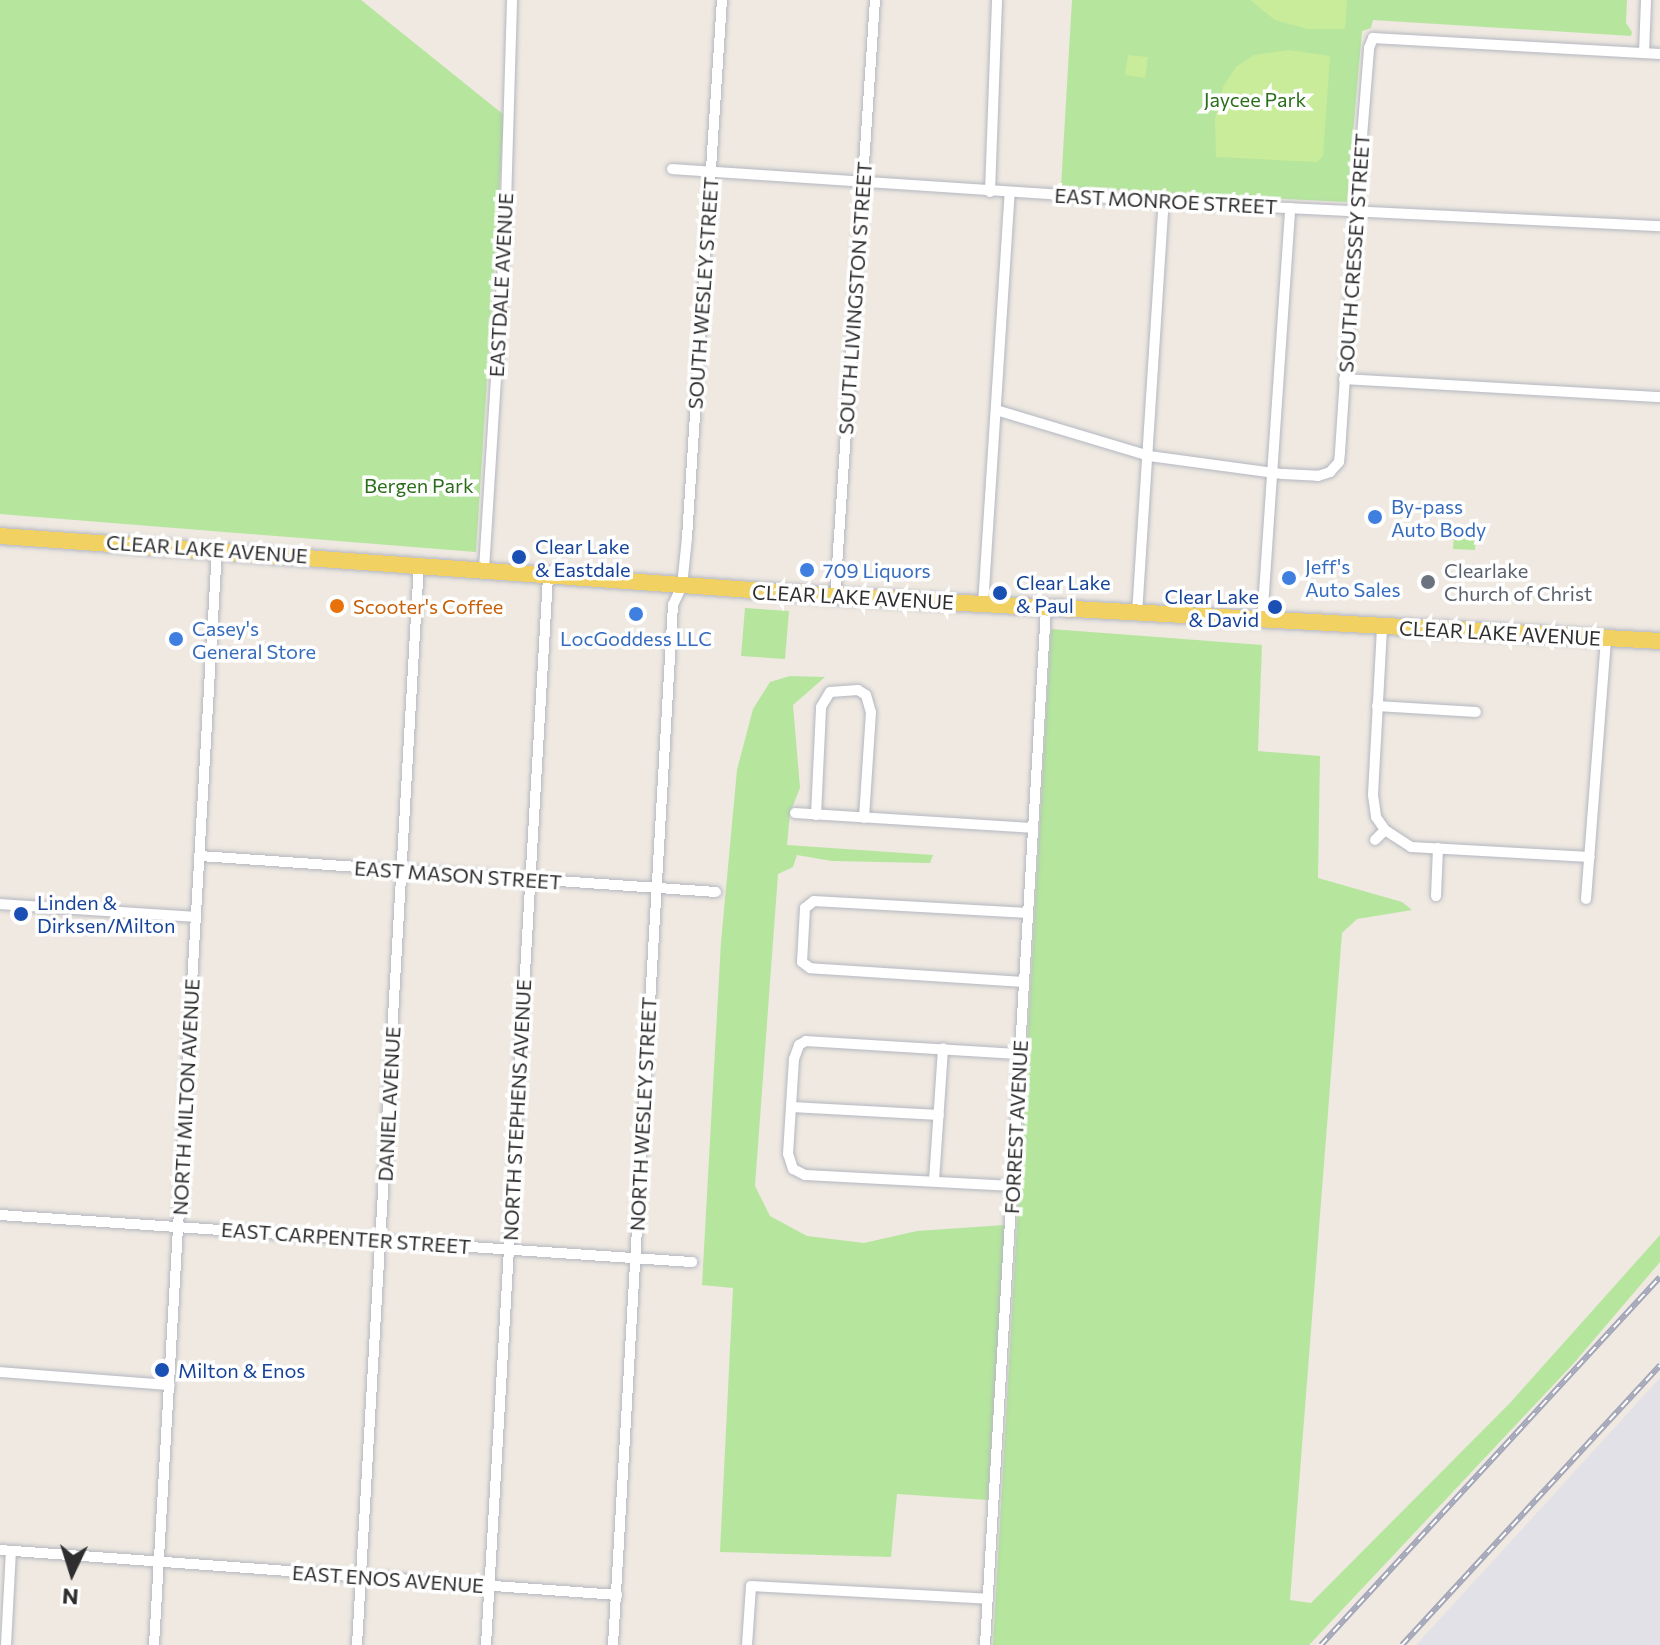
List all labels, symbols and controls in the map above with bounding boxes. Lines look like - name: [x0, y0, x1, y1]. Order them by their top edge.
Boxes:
- park label: Jaycee Park: [1204, 87, 1306, 111]
- street label: SOUTH CRESSEY STREET: [1334, 133, 1374, 373]
- street label: SOUTH LIVINGSTON STREET: [833, 161, 877, 435]
- street label: SOUTH WESLEY STREET: [683, 176, 723, 410]
- street label: EAST MONROE STREET: [1054, 183, 1278, 219]
- street label: EASTDALE AVENUE: [484, 192, 518, 378]
- park label: Bergen Park: [364, 473, 474, 497]
- place label: By-pass Auto Body: [1391, 494, 1486, 541]
- marker: By-pass Auto Body: [1366, 508, 1384, 526]
- street label: CLEAR LAKE AVENUE: [105, 530, 309, 568]
- place label: Clear Lake & Eastdale: [535, 534, 631, 581]
- marker: Clear Lake & Eastdale: [510, 548, 528, 566]
- place label: Jeff's Auto Sales: [1305, 554, 1401, 601]
- place label: 709 Liquors: [823, 558, 931, 582]
- place label: Clearlake Church of Christ: [1444, 558, 1592, 605]
- marker: 709 Liquors: [798, 561, 816, 579]
- marker: Jeff's Auto Sales: [1280, 569, 1298, 587]
- place label: Clear Lake & Paul: [1016, 570, 1110, 617]
- marker: Clearlake Church of Christ: [1419, 573, 1437, 591]
- street label: CLEAR LAKE AVENUE: [752, 580, 954, 614]
- marker: Clear Lake & Paul: [991, 584, 1009, 602]
- place label: Clear Lake & David: [1165, 584, 1259, 631]
- place label: Scooter's Coffee: [353, 594, 503, 618]
- marker: Scooter's Coffee: [328, 597, 346, 615]
- marker: Clear Lake & David: [1266, 598, 1284, 616]
- marker: LocGoddess LLC: [627, 605, 645, 623]
- place label: Casey's General Store: [192, 616, 316, 663]
- street label: CLEAR LAKE AVENUE: [1399, 616, 1601, 650]
- place label: LocGoddess LLC: [560, 626, 712, 650]
- marker: Casey's General Store: [167, 630, 185, 648]
- street label: EAST MASON STREET: [353, 856, 563, 894]
- place label: Linden & Dirksen/Milton: [37, 890, 175, 937]
- marker: Linden & Dirksen/Milton: [12, 905, 30, 923]
- street label: NORTH MILTON AVENUE: [168, 978, 204, 1216]
- street label: NORTH STEPHENS AVENUE: [498, 979, 536, 1241]
- street label: NORTH WESLEY STREET: [625, 996, 661, 1232]
- street label: DANIEL AVENUE: [373, 1026, 405, 1182]
- street label: FORREST AVENUE: [999, 1039, 1033, 1215]
- street label: EAST CARPENTER STREET: [220, 1217, 472, 1259]
- place label: Milton & Enos: [178, 1358, 305, 1382]
- marker: Milton & Enos: [153, 1361, 171, 1379]
- north arrow: [32, 1533, 112, 1613]
- street label: EAST ENOS AVENUE: [291, 1560, 485, 1598]
- text: N: [61, 1583, 79, 1611]

